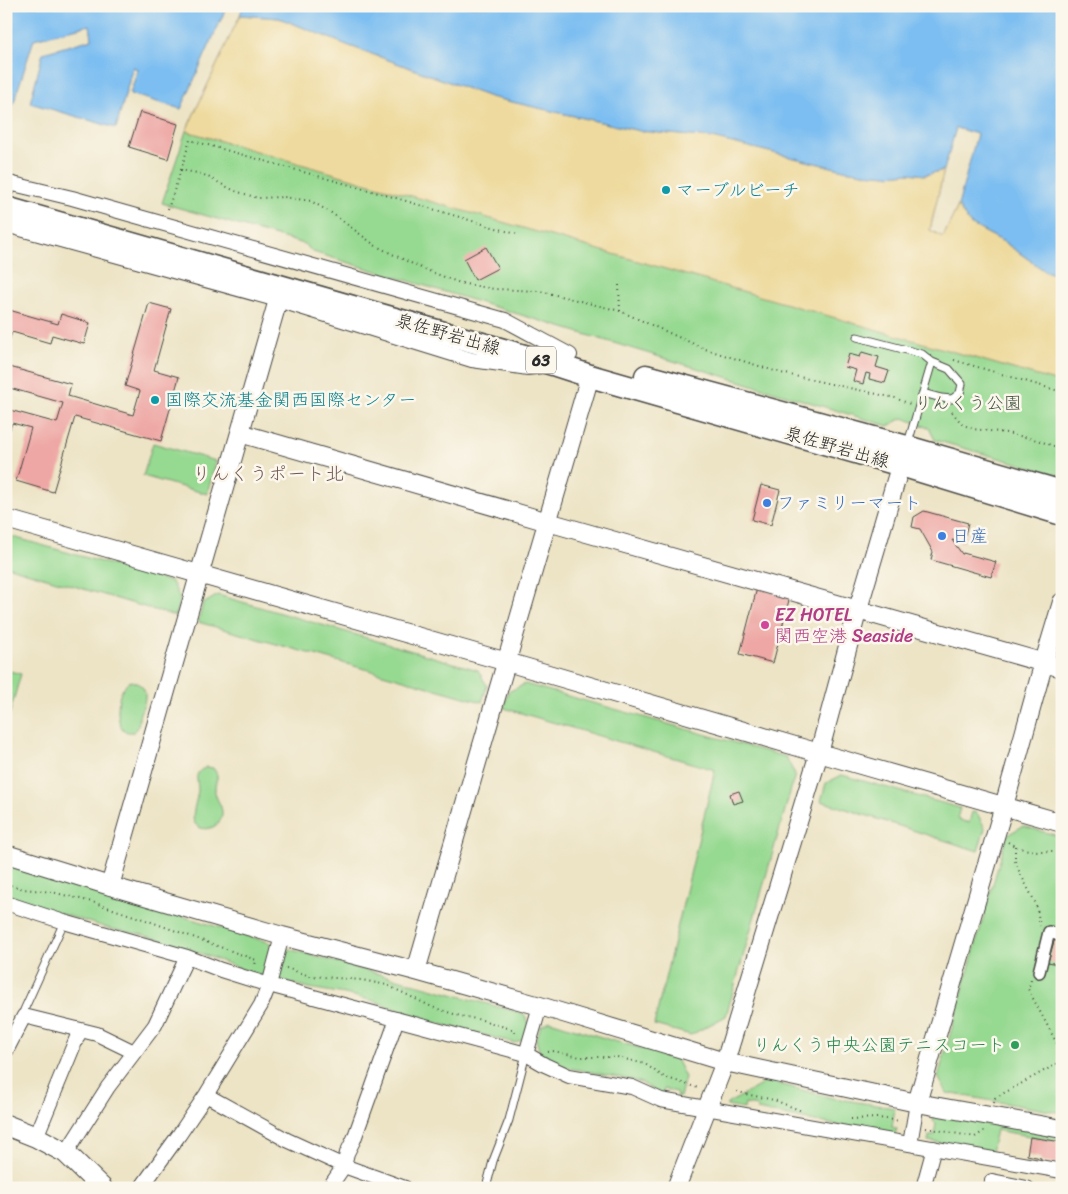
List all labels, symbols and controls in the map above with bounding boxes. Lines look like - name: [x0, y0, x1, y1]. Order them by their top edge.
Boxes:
- place label: マーブルビーチ: [676, 174, 800, 206]
- marker: マーブルビーチ: [660, 184, 672, 196]
- street label: 泉佐野岩出線: [392, 304, 504, 364]
- road number: 63: [526, 346, 556, 374]
- place label: 国際交流基金関西国際センター: [165, 384, 416, 416]
- park label: りんくう公園: [914, 387, 1022, 419]
- marker: 国際交流基金関西国際センター: [149, 394, 161, 406]
- street label: 泉佐野岩出線: [781, 417, 893, 477]
- district label: りんくうポート北: [192, 457, 344, 490]
- place label: ファミリーマート: [777, 487, 921, 519]
- marker: ファミリーマート: [761, 497, 773, 509]
- place label: 日産: [952, 520, 988, 552]
- marker: 日産: [936, 530, 948, 542]
- place label: EZ HOTEL 関西空港 Seaside: [775, 599, 913, 652]
- marker: EZ HOTEL 関西空港 Seaside: [759, 619, 771, 631]
- place label: りんくう中央公園テニスコート: [753, 1029, 1005, 1061]
- marker: りんくう中央公園テニスコート: [1009, 1039, 1021, 1051]

